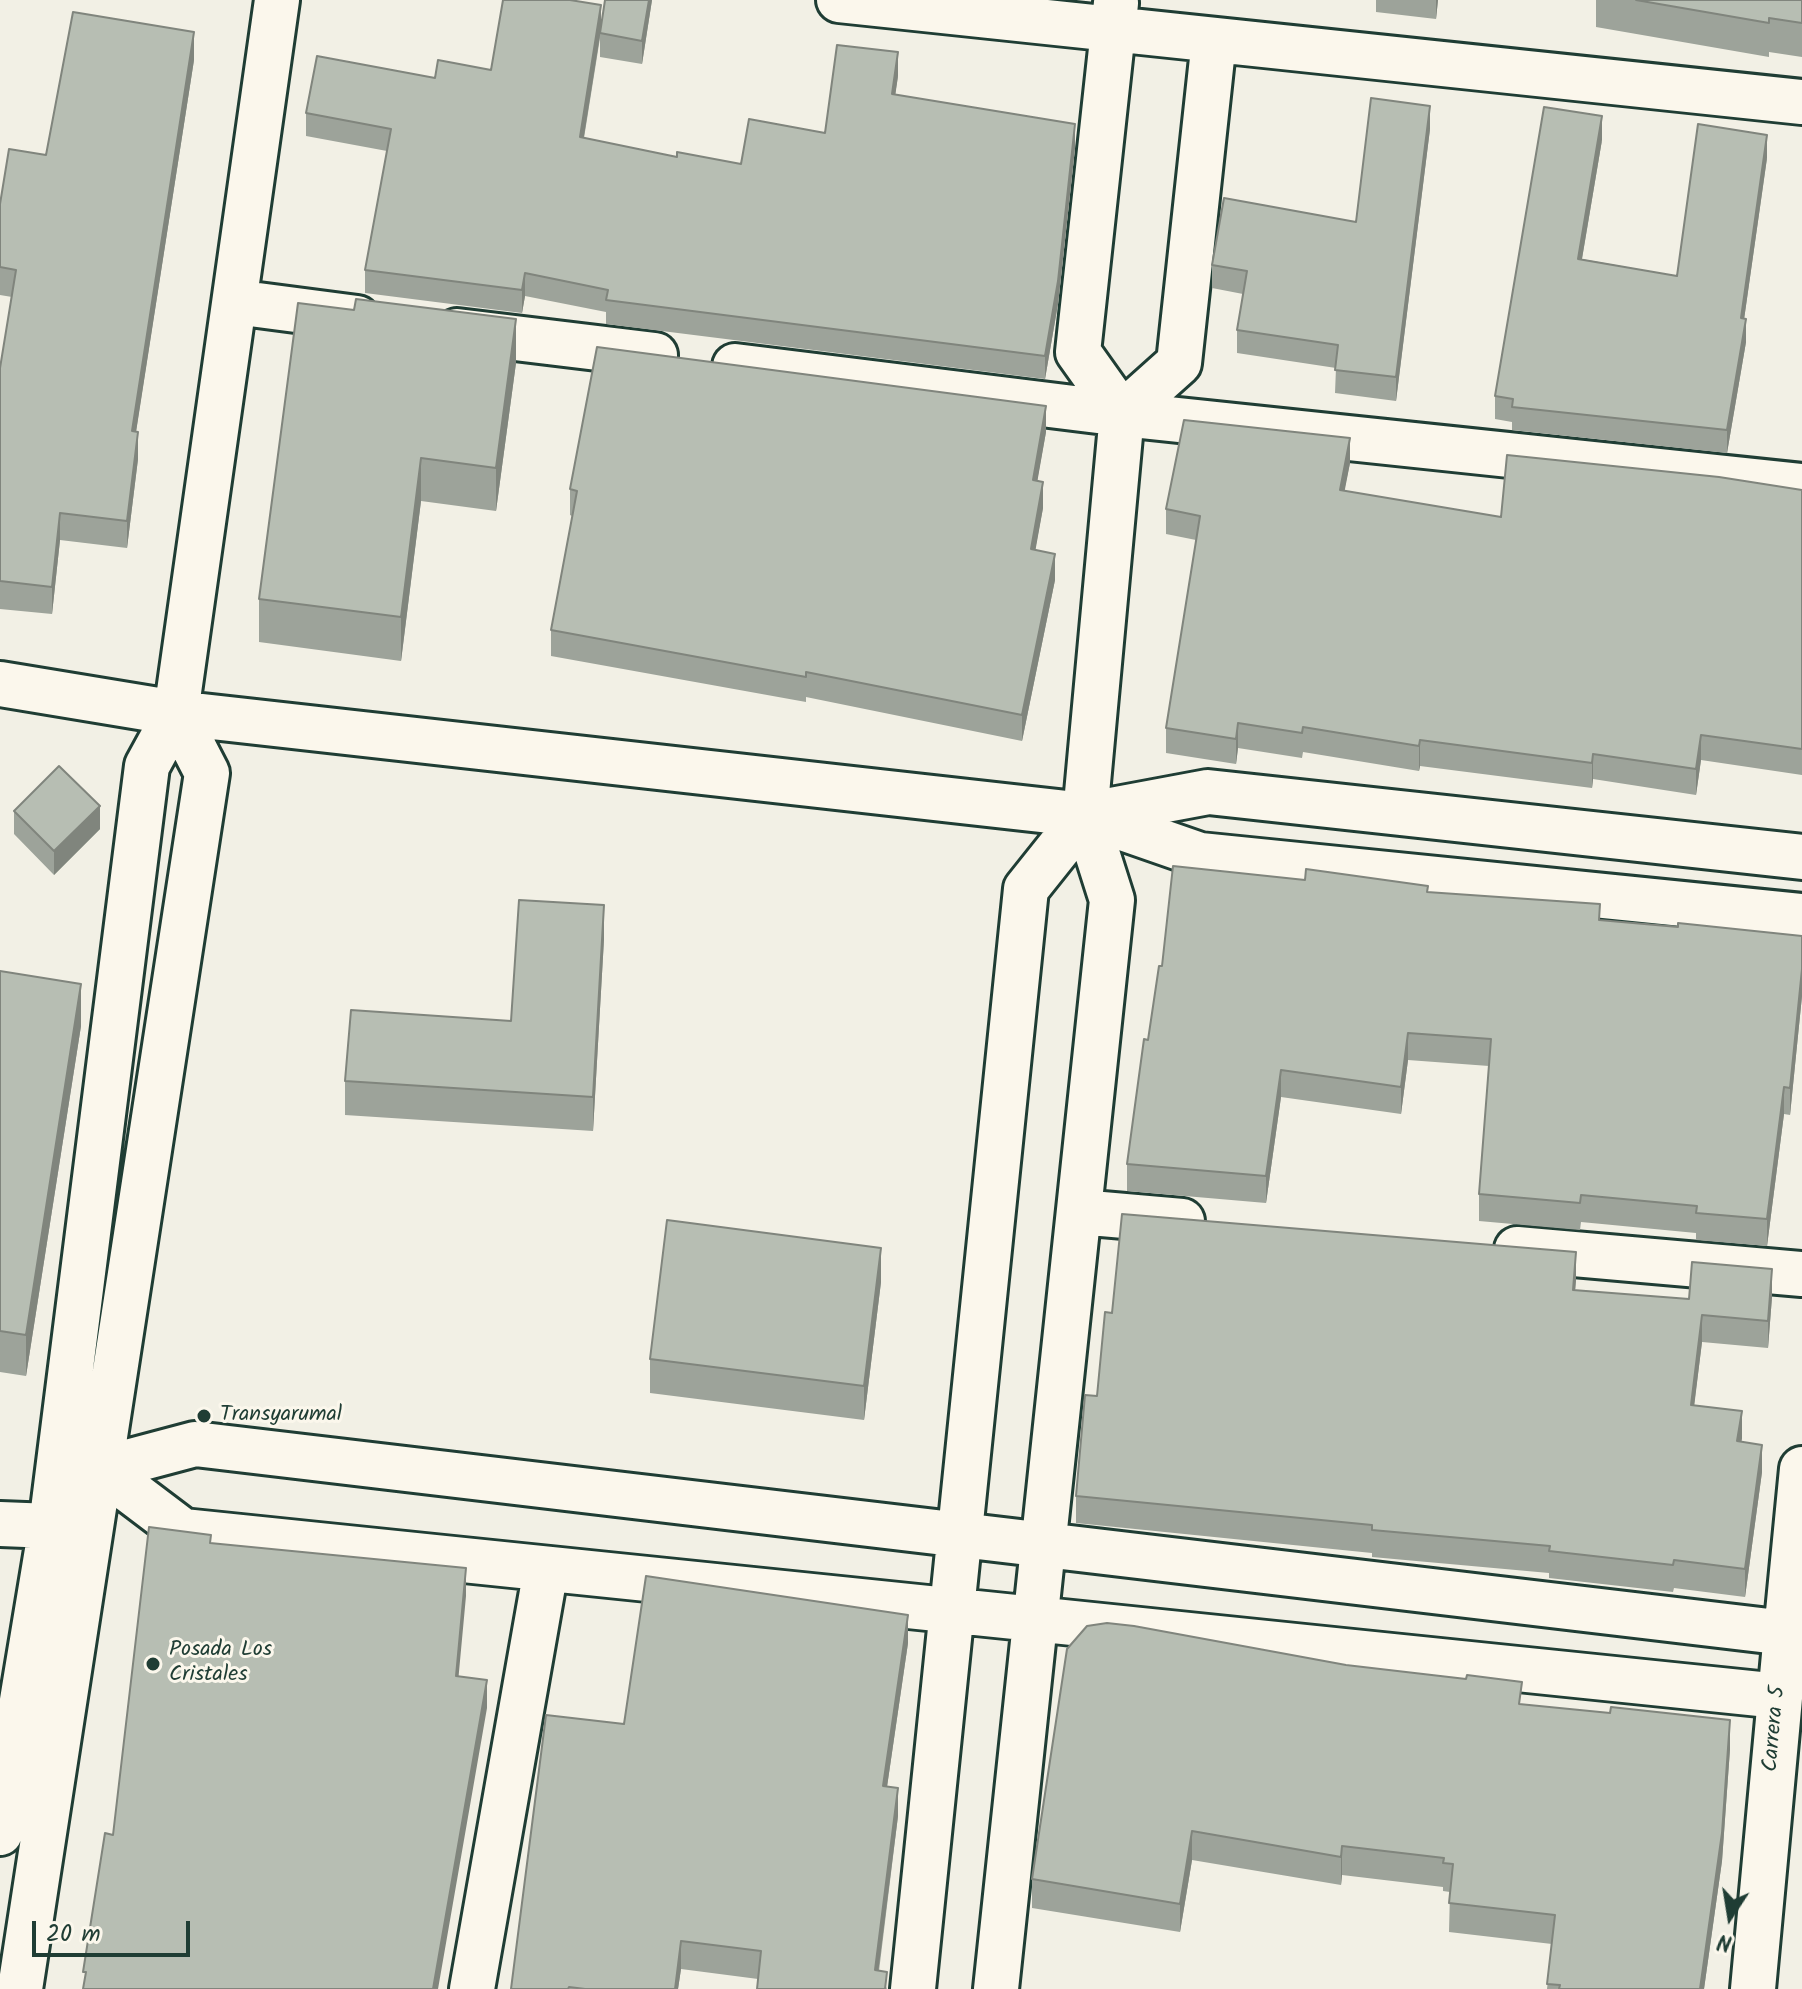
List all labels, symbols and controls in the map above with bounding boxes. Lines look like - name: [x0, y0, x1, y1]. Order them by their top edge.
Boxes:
- place label: Transyarumal: [220, 1403, 342, 1429]
- marker: Transyarumal: [195, 1407, 213, 1425]
- place label: Posada Los Cristales: [169, 1638, 272, 1690]
- marker: Posada Los Cristales: [144, 1655, 162, 1673]
- street label: Carrera 5: [1759, 1685, 1793, 1773]
- north arrow: [1690, 1877, 1770, 1957]
- scale bar: [36, 1905, 194, 1955]
- text: 20 m: [46, 1915, 101, 1954]
- text: N: [1714, 1922, 1735, 1960]

